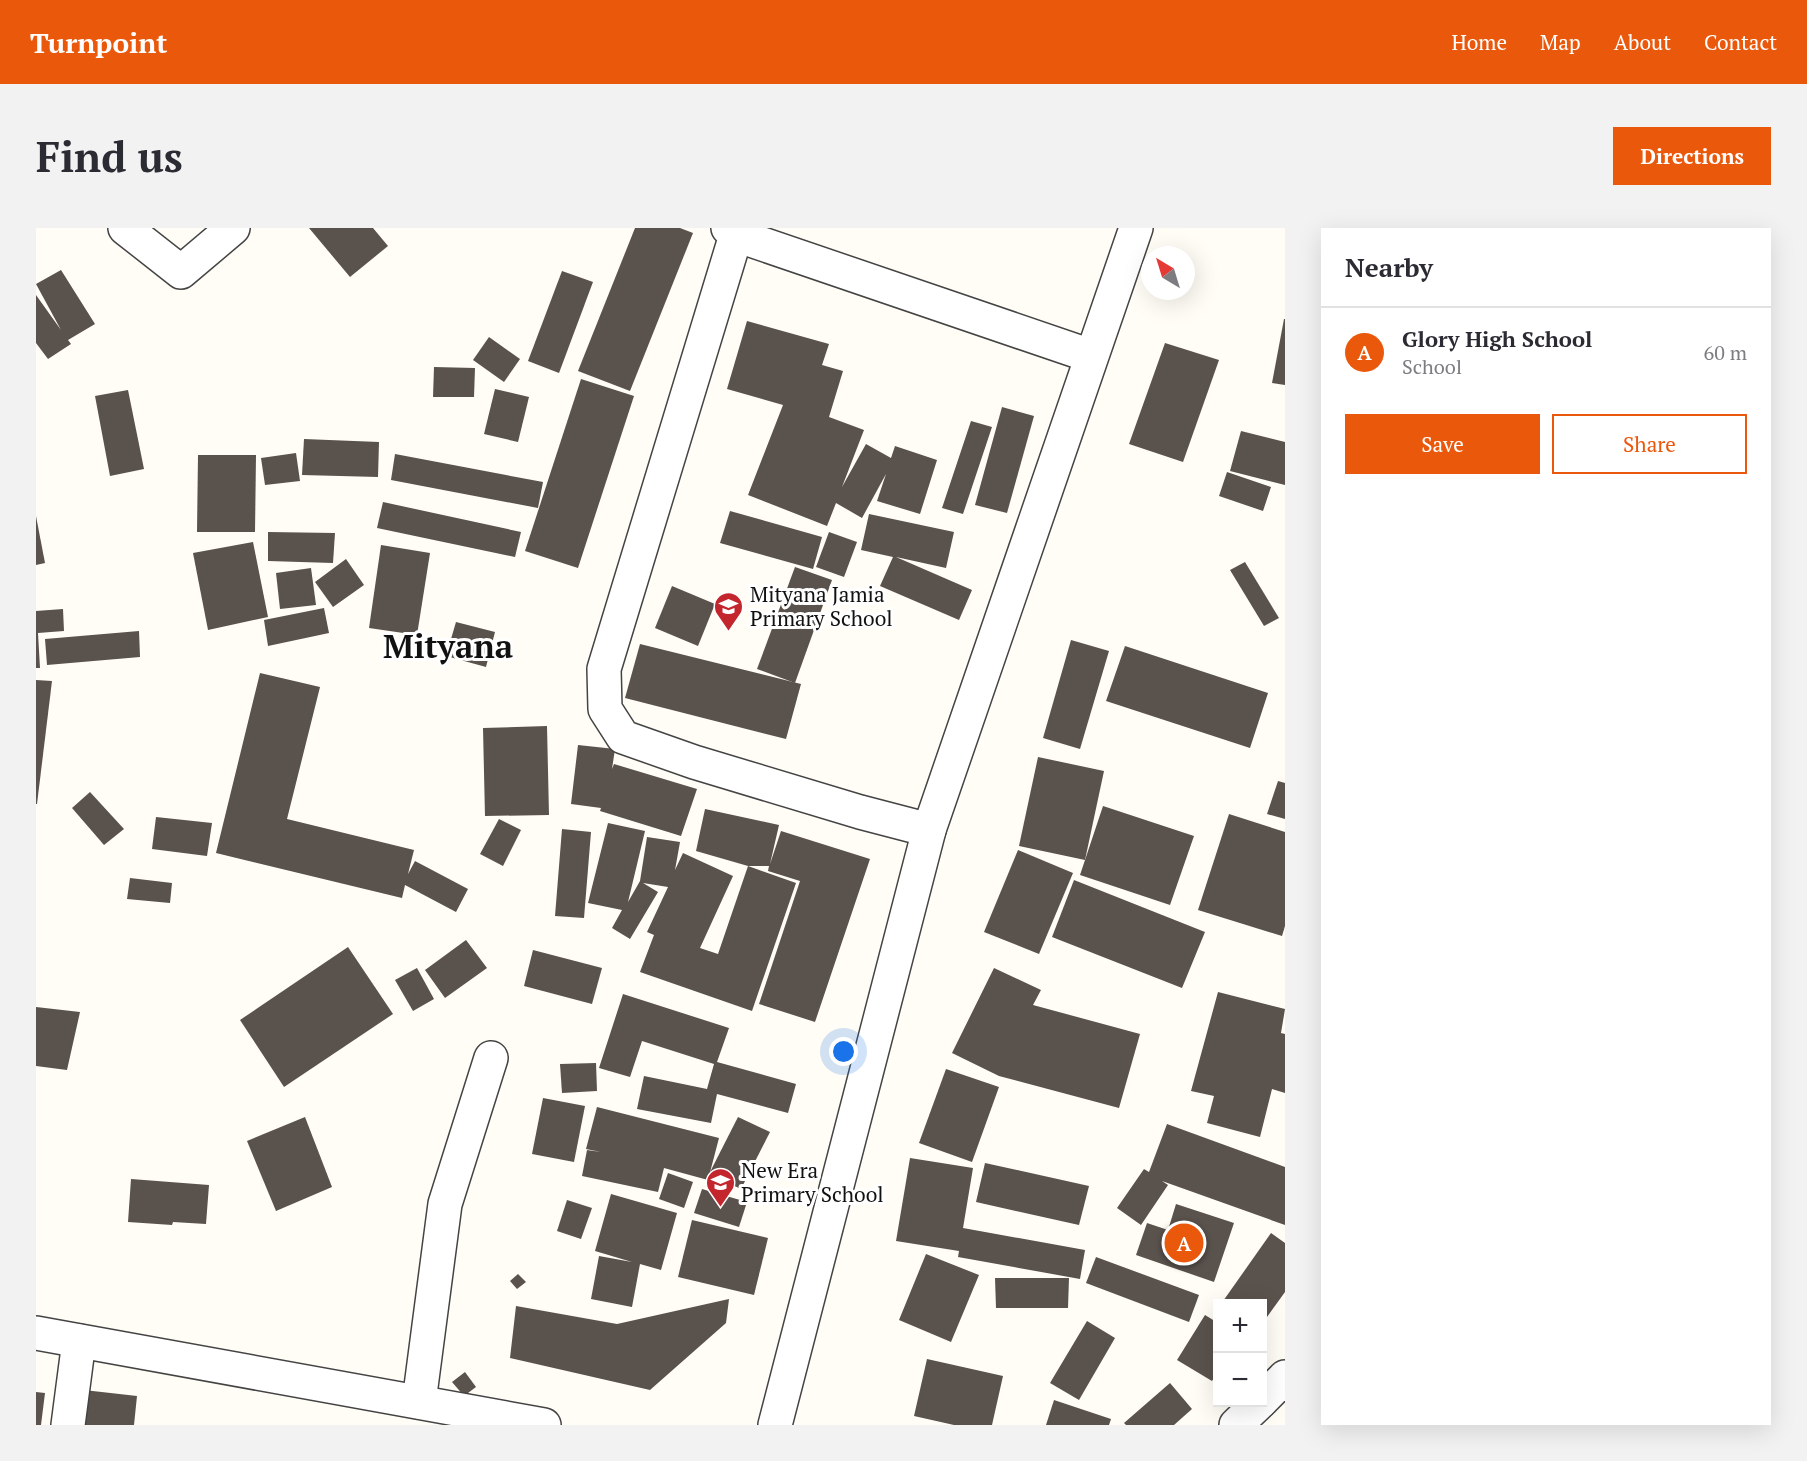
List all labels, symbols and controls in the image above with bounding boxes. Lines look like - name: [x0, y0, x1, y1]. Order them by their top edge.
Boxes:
- text: Turnpoint: [30, 24, 168, 61]
- text: Home: [1451, 28, 1507, 56]
- text: Map: [1540, 28, 1581, 56]
- text: About: [1614, 28, 1671, 56]
- text: Contact: [1704, 28, 1777, 56]
- button: Directions: [1613, 127, 1771, 185]
- text: Find us: [36, 128, 183, 184]
- north arrow: [1141, 246, 1195, 300]
- text: Nearby: [1345, 250, 1433, 284]
- text: Glory High School: [1402, 324, 1592, 353]
- text: A: [1357, 339, 1372, 366]
- text: 60 m: [1704, 339, 1747, 366]
- text: School: [1402, 353, 1462, 380]
- button: Save: [1345, 414, 1540, 474]
- button: Share: [1552, 414, 1747, 474]
- place label: Mityana Jamia Primary School: [750, 580, 893, 632]
- school or university icon: Mityana Jamia Primary School: [713, 590, 745, 632]
- district label: Mityana: [383, 624, 513, 667]
- your location: [829, 1037, 858, 1066]
- place label: New Era Primary School: [741, 1156, 884, 1208]
- school or university icon: New Era Primary School: [704, 1166, 736, 1208]
- pin: A: [1164, 1220, 1204, 1266]
- map controls: [1213, 1299, 1267, 1407]
- button: +: [1213, 1299, 1267, 1353]
- button: −: [1213, 1353, 1267, 1407]

